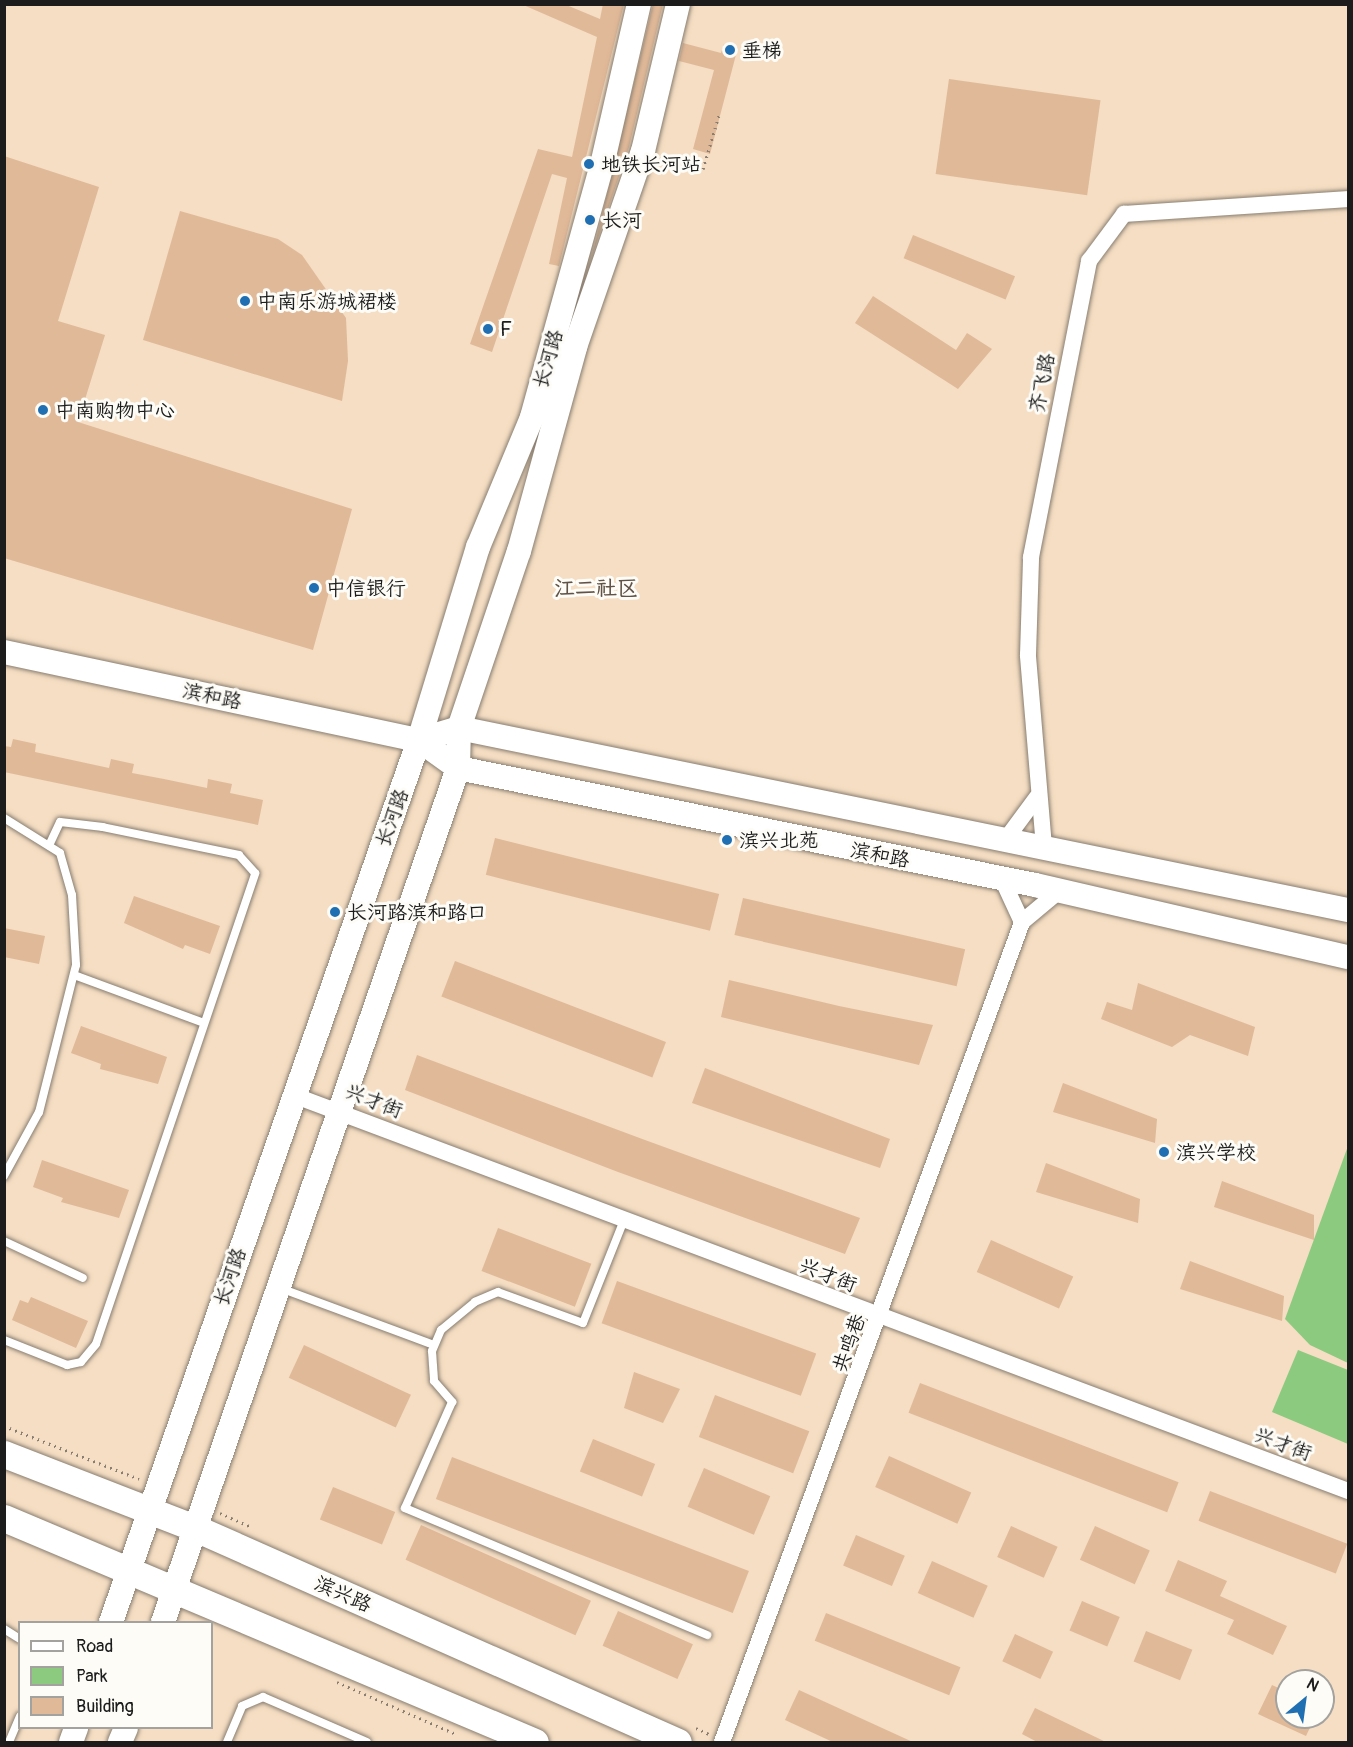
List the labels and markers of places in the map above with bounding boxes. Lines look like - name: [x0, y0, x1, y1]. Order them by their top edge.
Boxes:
- place label: 垂梯: [742, 38, 782, 62]
- marker: 垂梯: [723, 43, 737, 57]
- place label: 地铁长河站: [601, 152, 701, 176]
- marker: 地铁长河站: [582, 157, 596, 171]
- place label: 长河: [602, 208, 642, 232]
- marker: 长河: [583, 213, 597, 227]
- place label: 中南乐游城裙楼: [257, 289, 397, 313]
- marker: 中南乐游城裙楼: [238, 294, 252, 308]
- place label: F: [500, 317, 512, 341]
- marker: F: [481, 322, 495, 336]
- place label: 中南购物中心: [55, 398, 175, 422]
- marker: 中南购物中心: [36, 403, 50, 417]
- place label: 中信银行: [326, 576, 406, 600]
- marker: 中信银行: [307, 581, 321, 595]
- place label: 滨兴北苑: [739, 828, 819, 852]
- marker: 滨兴北苑: [720, 833, 734, 847]
- place label: 长河路滨和路口: [347, 900, 487, 924]
- marker: 长河路滨和路口: [328, 905, 342, 919]
- place label: 滨兴学校: [1176, 1140, 1256, 1164]
- marker: 滨兴学校: [1157, 1145, 1171, 1159]

